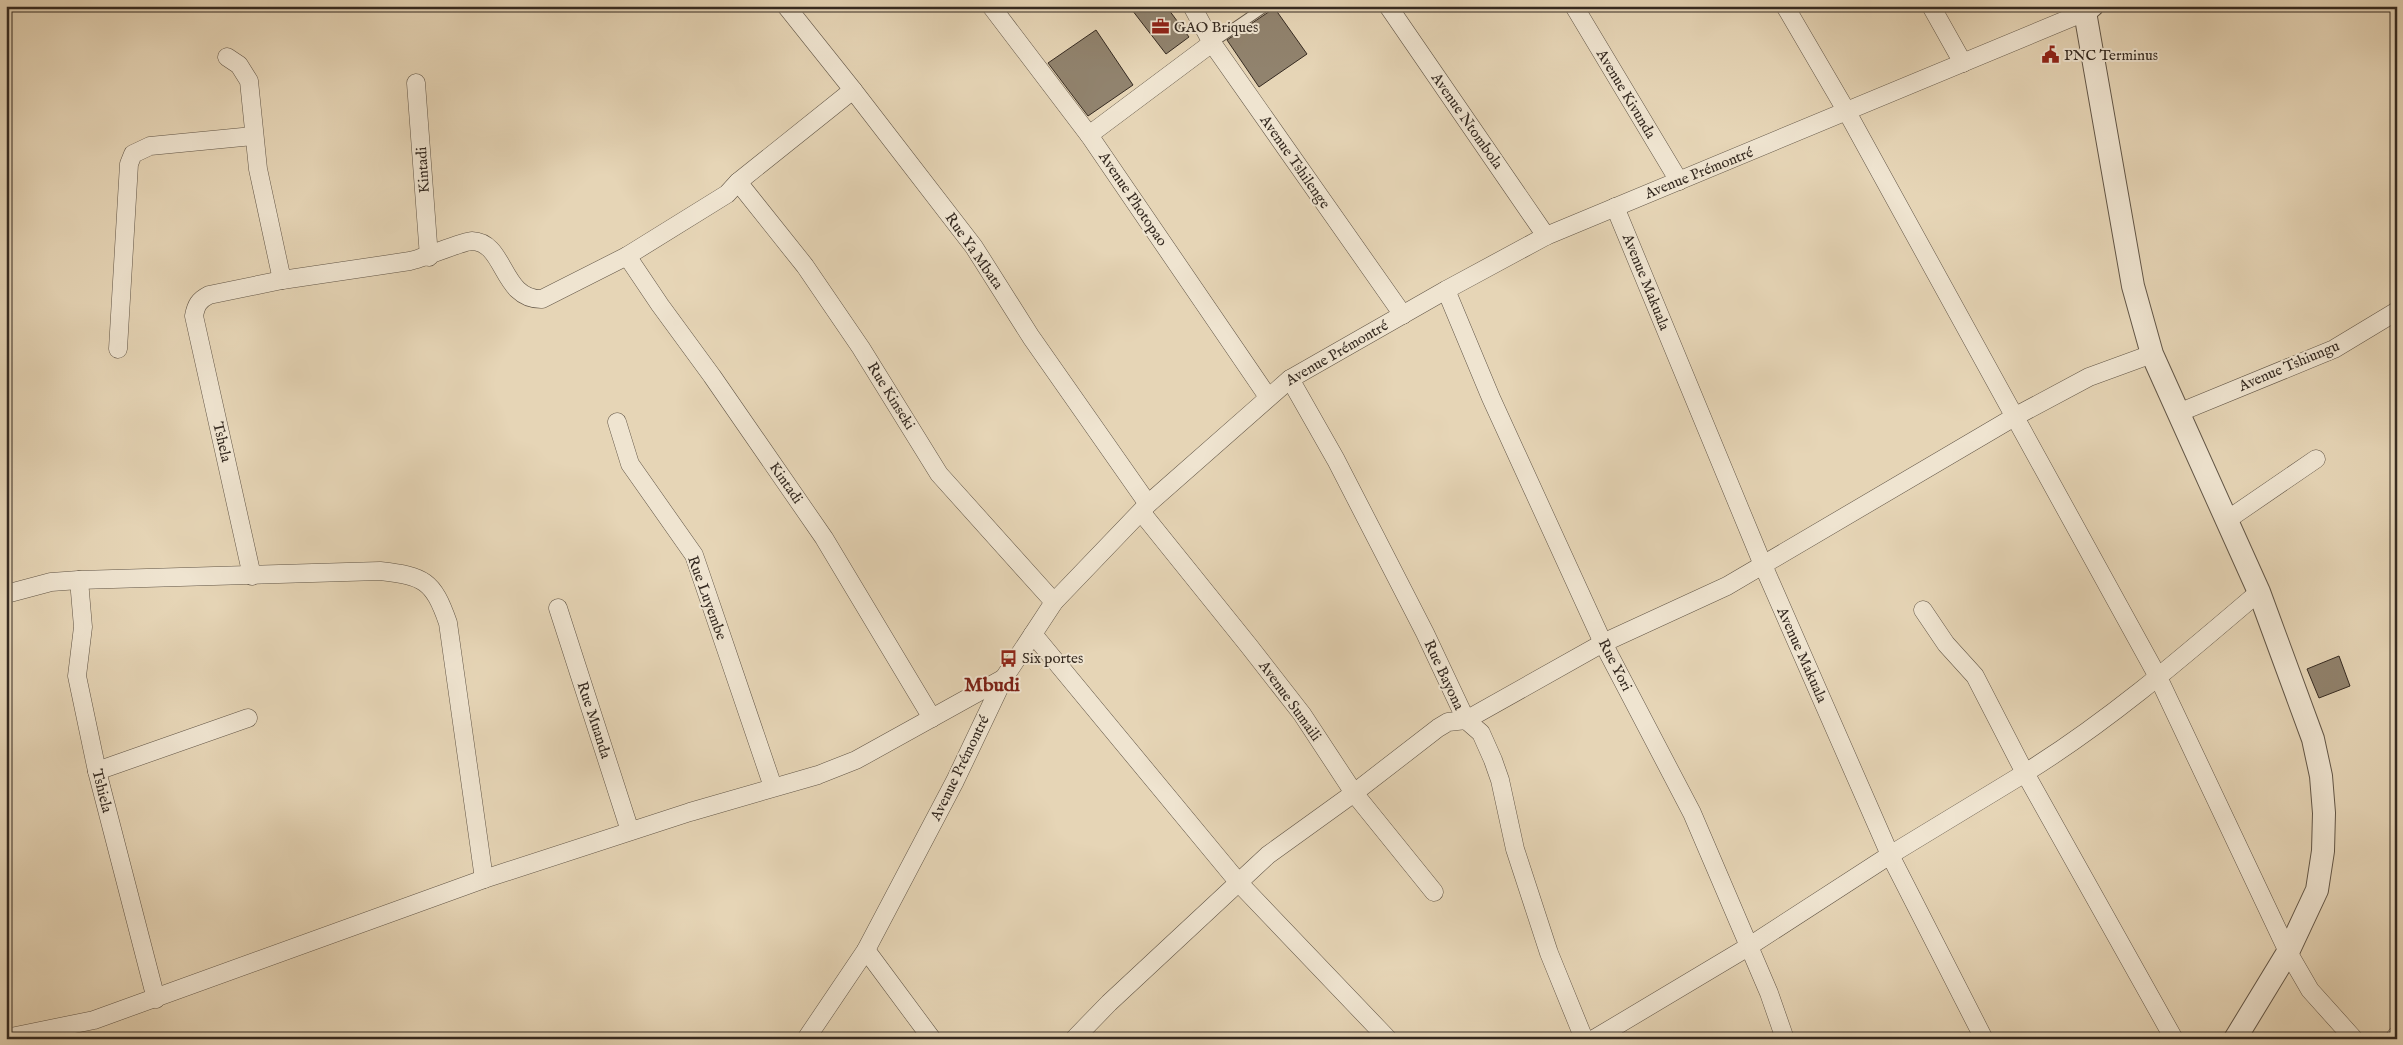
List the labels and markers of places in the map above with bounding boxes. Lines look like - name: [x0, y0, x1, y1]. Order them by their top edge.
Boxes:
- office icon: GAO Briques: [1150, 17, 1170, 37]
- place label: GAO Briques: [1174, 18, 1258, 37]
- public building icon: PNC Terminus: [2040, 45, 2060, 65]
- place label: PNC Terminus: [2064, 46, 2158, 65]
- bus stop icon: Six portes: [998, 648, 1018, 668]
- place label: Six portes: [1022, 649, 1083, 668]

